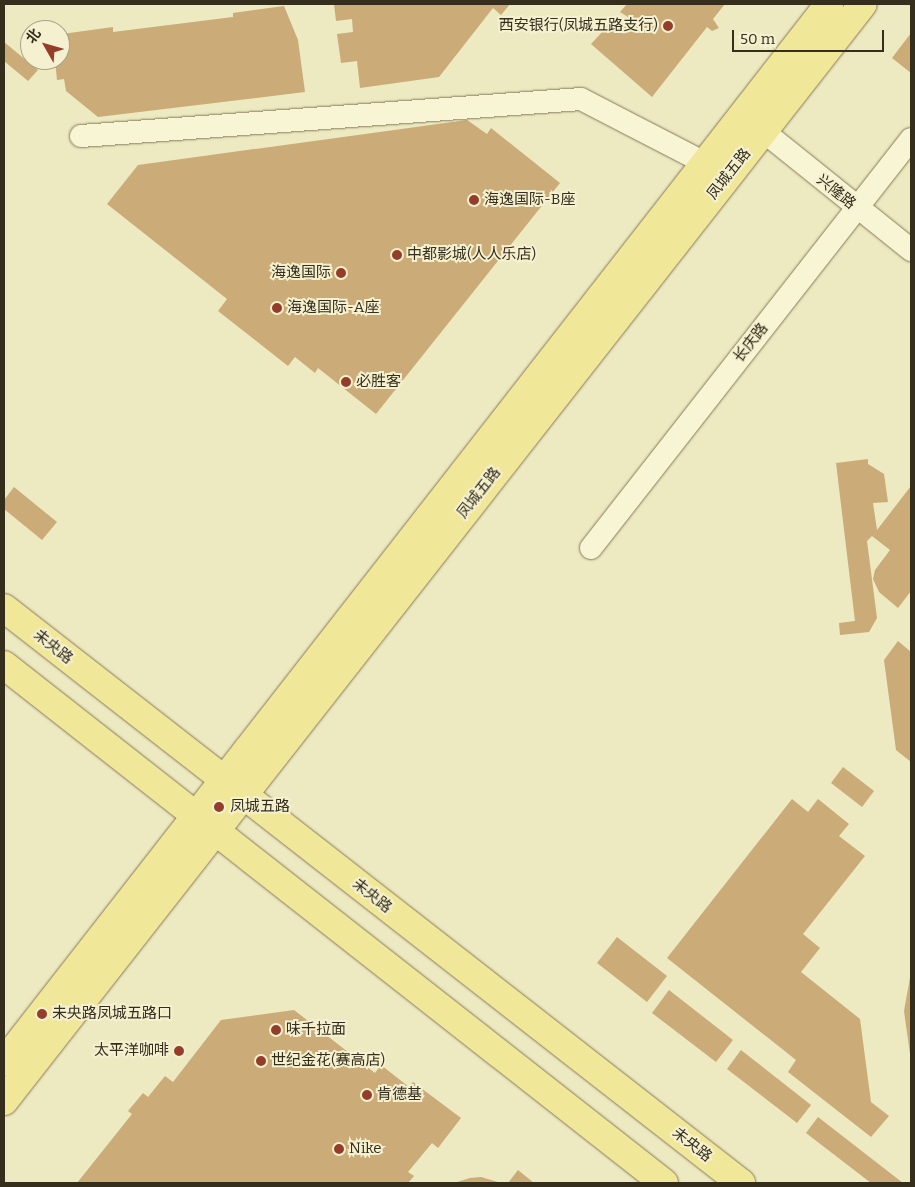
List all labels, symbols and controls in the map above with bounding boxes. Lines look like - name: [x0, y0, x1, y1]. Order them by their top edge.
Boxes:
- place label: 西安银行(凤城五路支行): [499, 17, 658, 35]
- north arrow: [20, 20, 70, 70]
- marker: 西安银行(凤城五路支行): [662, 20, 674, 32]
- scale bar: [735, 20, 888, 52]
- text: 北: [23, 25, 45, 47]
- text: 50 m: [740, 30, 775, 48]
- street label: 凤城五路: [703, 145, 755, 203]
- street label: 兴隆路: [813, 171, 859, 213]
- place label: 海逸国际-B座: [484, 191, 576, 209]
- marker: 海逸国际-B座: [468, 194, 480, 206]
- place label: 中都影城(人人乐店): [407, 246, 536, 264]
- marker: 中都影城(人人乐店): [391, 249, 403, 261]
- place label: 海逸国际: [271, 264, 331, 282]
- marker: 海逸国际: [335, 267, 347, 279]
- place label: 海逸国际-A座: [287, 299, 379, 317]
- marker: 海逸国际-A座: [271, 302, 283, 314]
- street label: 长庆路: [730, 320, 772, 366]
- place label: 必胜客: [356, 373, 401, 391]
- marker: 必胜客: [340, 376, 352, 388]
- street label: 凤城五路: [453, 464, 505, 522]
- street label: 未央路: [30, 626, 76, 668]
- place label: 凤城五路: [230, 798, 290, 816]
- marker: 凤城五路: [212, 800, 226, 814]
- street label: 未央路: [349, 875, 395, 917]
- place label: 未央路凤城五路口: [52, 1005, 172, 1023]
- marker: 未央路凤城五路口: [36, 1008, 48, 1020]
- place label: 味千拉面: [286, 1021, 346, 1039]
- marker: 味千拉面: [270, 1024, 282, 1036]
- place label: 太平洋咖啡: [94, 1042, 169, 1060]
- marker: 太平洋咖啡: [173, 1045, 185, 1057]
- place label: 世纪金花(赛高店): [271, 1052, 385, 1070]
- marker: 世纪金花(赛高店): [255, 1055, 267, 1067]
- place label: 肯德基: [377, 1086, 422, 1104]
- marker: 肯德基: [361, 1089, 373, 1101]
- street label: 未央路: [669, 1124, 715, 1166]
- place label: Nike: [349, 1140, 382, 1158]
- marker: Nike: [333, 1143, 345, 1155]

